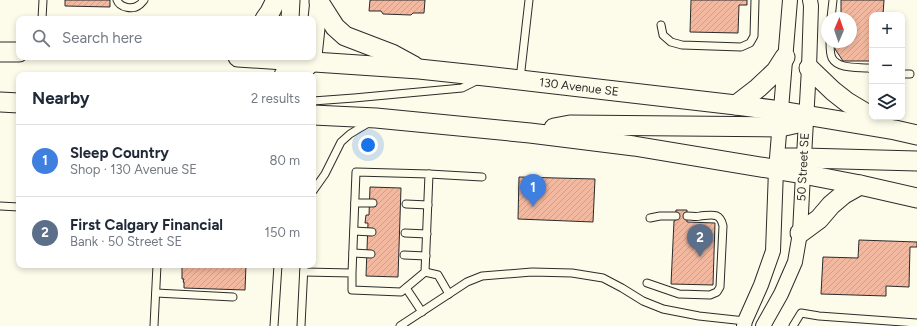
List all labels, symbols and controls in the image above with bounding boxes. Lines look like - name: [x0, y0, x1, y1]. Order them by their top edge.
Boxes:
- north arrow: [821, 12, 857, 48]
- map controls: [869, 12, 905, 120]
- button: +: [869, 12, 905, 48]
- search box: [16, 16, 316, 60]
- icon: search: [30, 27, 52, 49]
- text: Search here: [62, 29, 142, 47]
- button: −: [869, 48, 905, 84]
- street label: 130 Avenue SE: [538, 75, 620, 99]
- button: layers: [869, 84, 905, 120]
- text: Nearby: [32, 88, 90, 108]
- text: 2 results: [251, 91, 300, 106]
- street label: 50 Street SE: [794, 132, 812, 202]
- your location: [358, 135, 378, 155]
- text: Sleep Country: [70, 144, 169, 162]
- text: 1: [42, 153, 48, 168]
- text: 80 m: [269, 153, 300, 168]
- text: Shop · 130 Avenue SE: [70, 162, 197, 177]
- pin: 1: [520, 174, 546, 207]
- text: First Calgary Financial: [70, 216, 223, 234]
- pin: 2: [687, 224, 713, 257]
- text: 2: [41, 225, 49, 240]
- text: 150 m: [265, 225, 300, 240]
- text: Bank · 50 Street SE: [70, 234, 182, 249]

